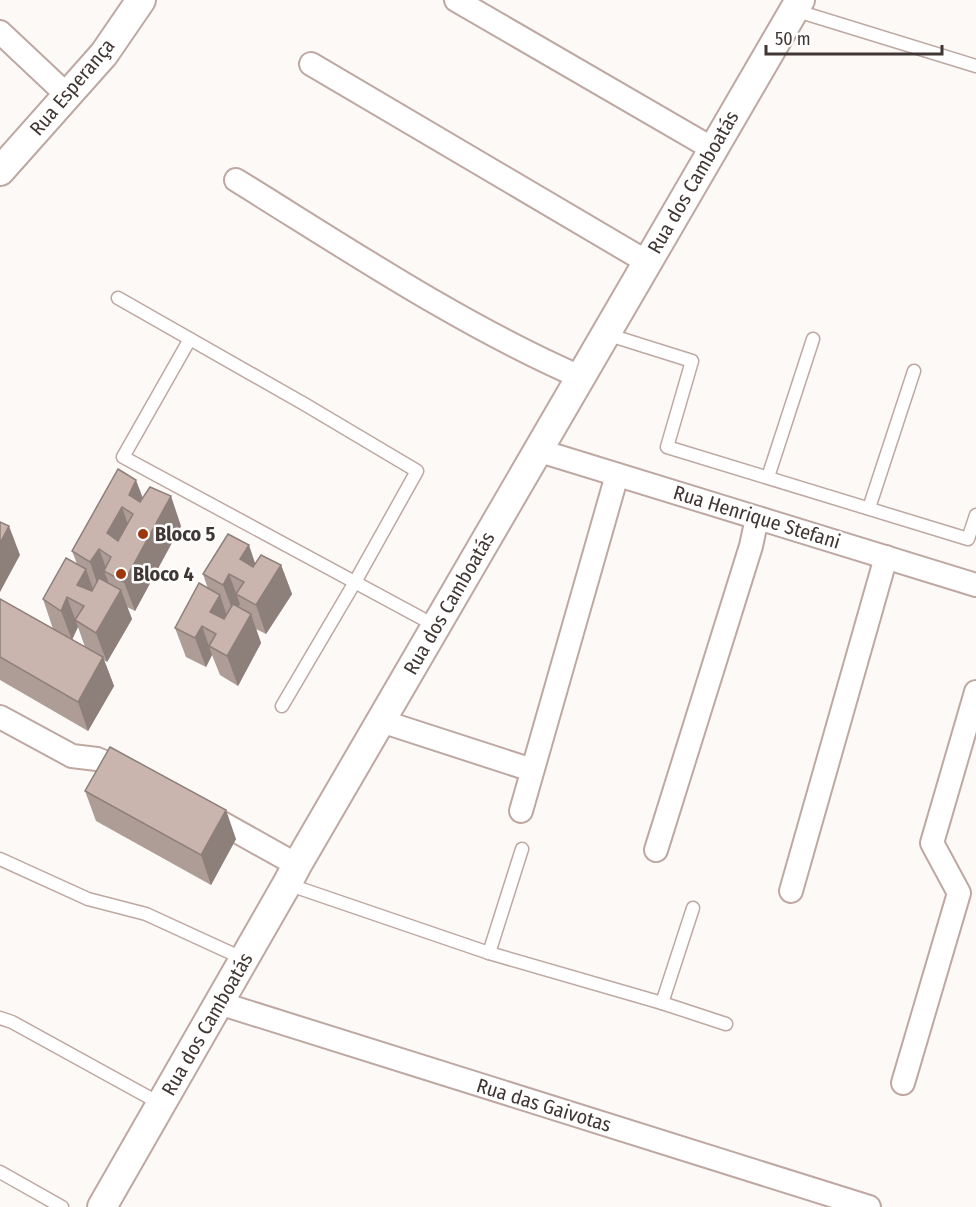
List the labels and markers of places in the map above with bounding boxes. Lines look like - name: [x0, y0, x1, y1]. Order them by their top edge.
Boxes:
- place label: Bloco 5: [155, 522, 215, 546]
- marker: Bloco 5: [136, 527, 150, 541]
- place label: Bloco 4: [133, 562, 194, 586]
- marker: Bloco 4: [114, 567, 128, 581]

